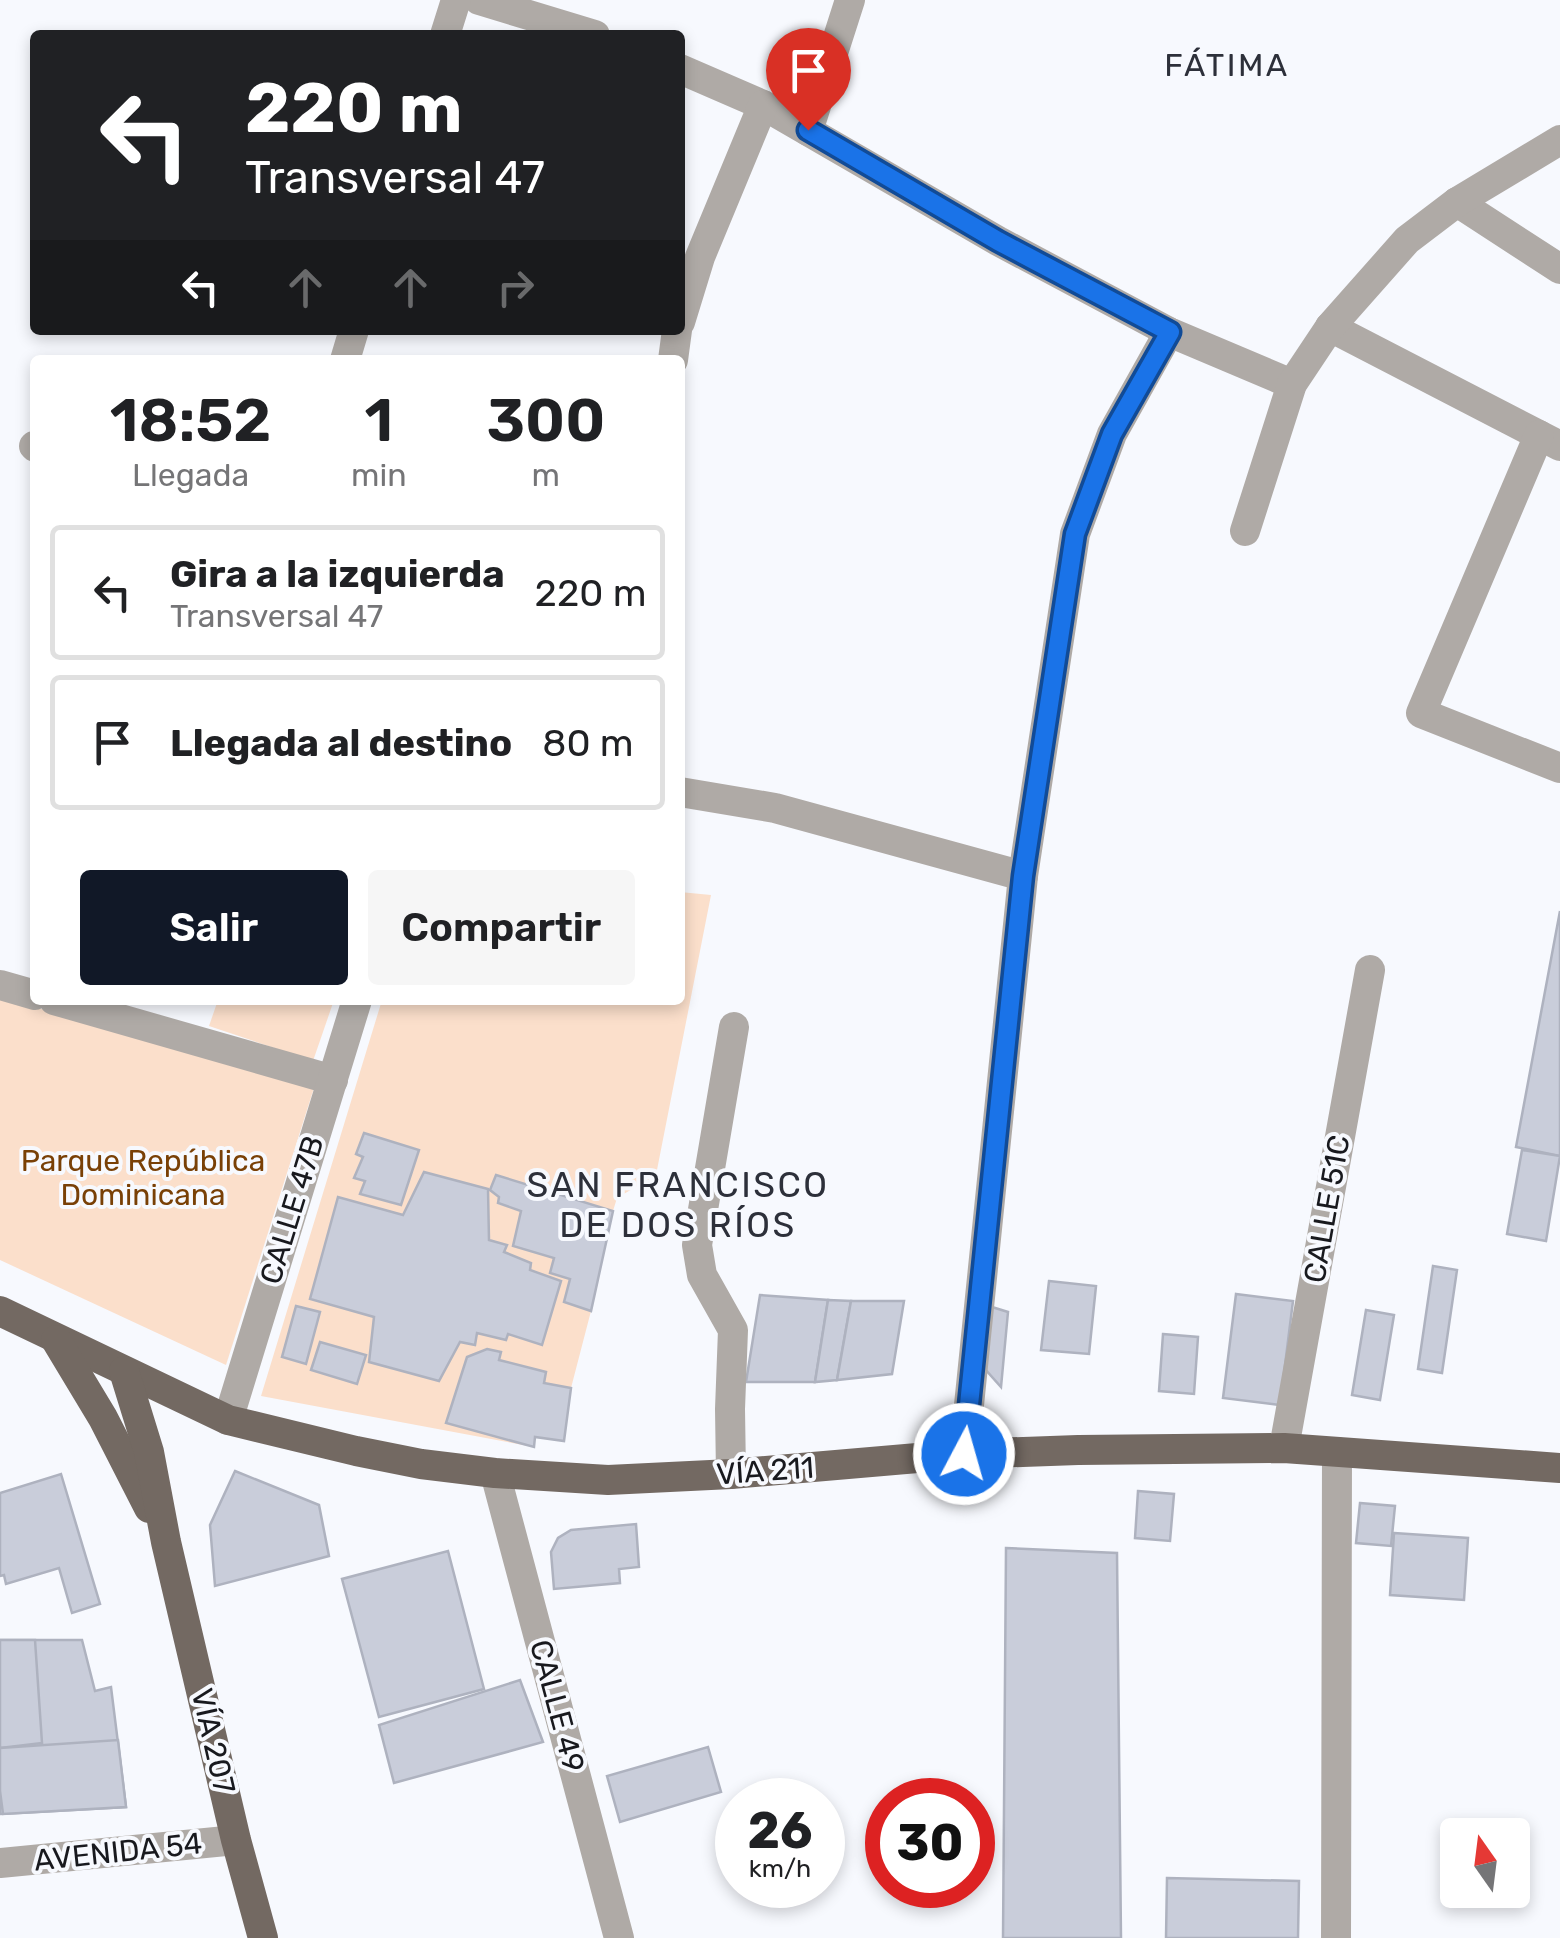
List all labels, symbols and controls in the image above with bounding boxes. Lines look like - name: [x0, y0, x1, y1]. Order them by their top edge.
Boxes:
- pin: [766, 28, 851, 131]
- icon: arrive: [781, 43, 836, 98]
- district label: FÁTIMA: [1164, 46, 1290, 84]
- text: 220 m: [245, 67, 463, 150]
- icon: left: [80, 70, 210, 200]
- text: Transversal 47: [245, 151, 545, 204]
- icon: left: [173, 260, 228, 315]
- icon: ahead: [278, 260, 333, 315]
- icon: ahead: [383, 260, 438, 315]
- icon: right: [488, 260, 543, 315]
- text: 18:52: [110, 385, 271, 456]
- text: 1: [365, 385, 393, 456]
- text: 300: [486, 385, 605, 456]
- text: Llegada: [132, 456, 249, 494]
- text: min: [351, 456, 407, 494]
- text: m: [532, 456, 560, 494]
- text: Gira a la izquierda: [170, 551, 505, 597]
- icon: left: [85, 565, 140, 620]
- text: 220 m: [535, 570, 646, 616]
- text: Transversal 47: [170, 597, 383, 635]
- icon: arrive: [85, 715, 140, 770]
- text: Llegada al destino: [170, 720, 512, 766]
- text: 80 m: [542, 720, 634, 766]
- button: Salir: [80, 870, 348, 985]
- button: Compartir: [368, 870, 635, 985]
- street label: CALLE 47B: [252, 1132, 332, 1288]
- street label: CALLE 51C: [1296, 1132, 1358, 1286]
- park label: Parque República Dominicana: [21, 1143, 265, 1213]
- district label: SAN FRANCISCO DE DOS RÍOS: [526, 1164, 830, 1246]
- position arrow: [912, 1402, 1016, 1506]
- street label: VÍA 211: [715, 1450, 815, 1492]
- street label: CALLE 49: [522, 1636, 592, 1776]
- street label: VÍA 207: [183, 1685, 243, 1797]
- speed limit sign: 30: [865, 1778, 995, 1908]
- text: 26: [747, 1801, 813, 1861]
- north arrow: [1440, 1818, 1530, 1908]
- map controls: [1440, 1818, 1530, 1908]
- street label: AVENIDA 54: [32, 1825, 204, 1879]
- text: km/h: [749, 1854, 811, 1883]

